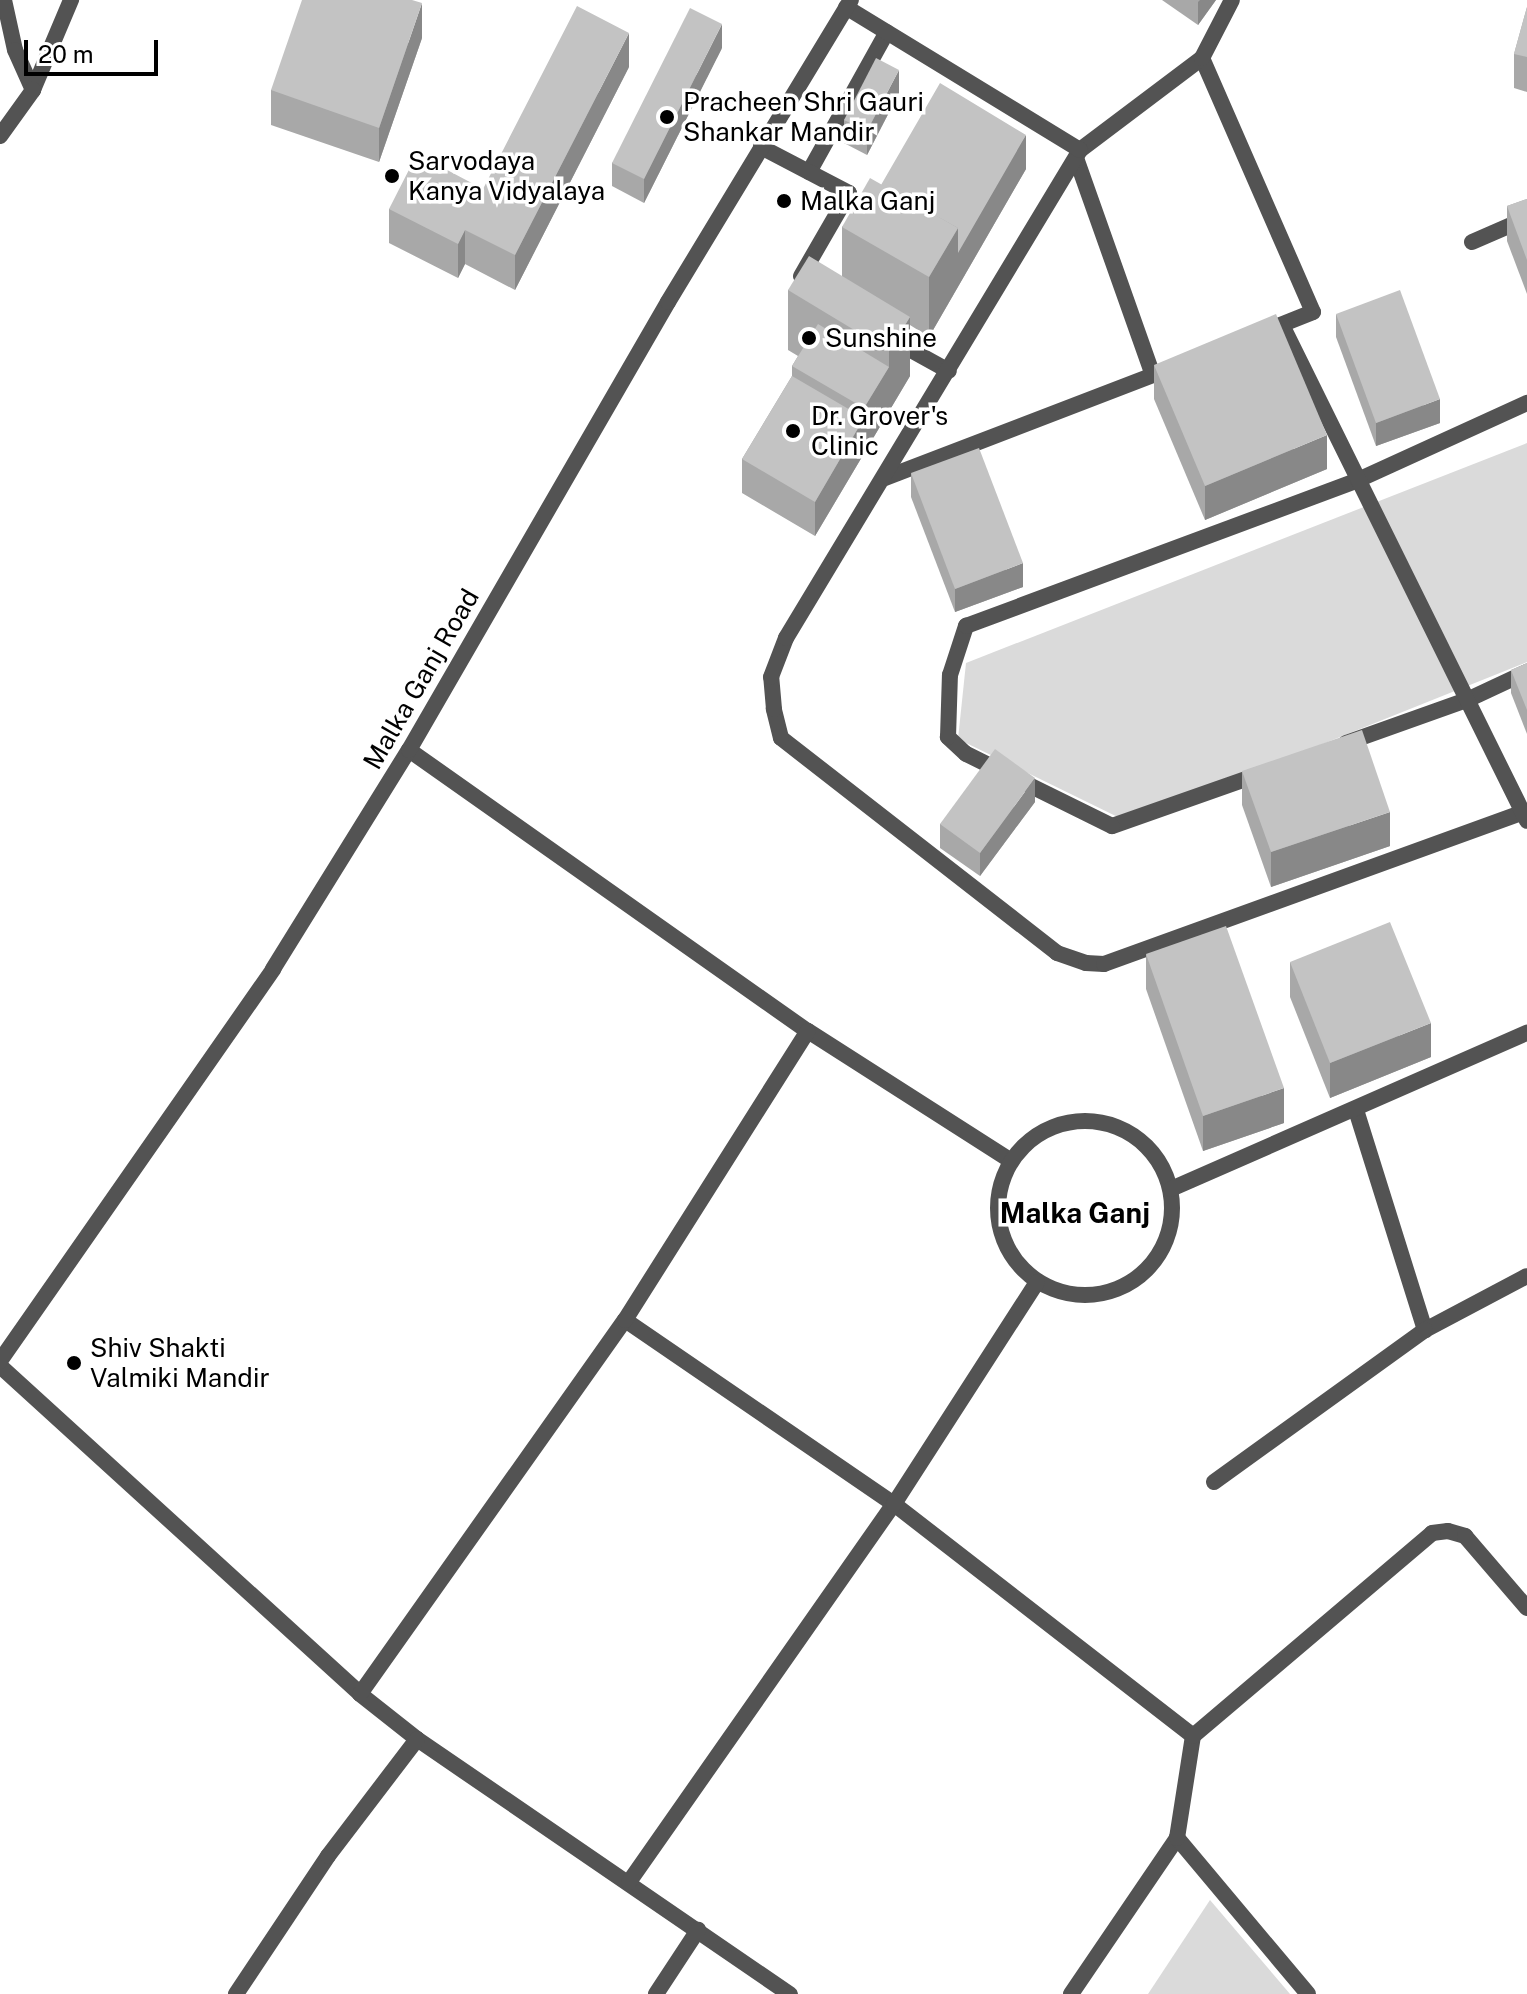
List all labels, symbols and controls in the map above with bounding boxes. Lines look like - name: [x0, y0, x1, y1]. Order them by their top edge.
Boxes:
- scale bar: [28, 24, 162, 74]
- text: 20 m: [38, 40, 94, 68]
- place label: Pracheen Shri Gauri Shankar Mandir: [683, 86, 924, 148]
- marker: Pracheen Shri Gauri Shankar Mandir: [658, 108, 676, 126]
- place label: Sarvodaya Kanya Vidyalaya: [408, 145, 606, 206]
- marker: Sarvodaya Kanya Vidyalaya: [383, 167, 401, 185]
- place label: Malka Ganj: [800, 185, 935, 217]
- marker: Malka Ganj: [775, 192, 793, 210]
- place label: Sunshine: [825, 322, 937, 354]
- marker: Sunshine: [800, 329, 818, 347]
- place label: Dr. Grover's Clinic: [811, 400, 948, 462]
- marker: Dr. Grover's Clinic: [782, 420, 804, 442]
- street label: Malka Ganj Road: [357, 583, 485, 775]
- district label: Malka Ganj: [1000, 1196, 1150, 1230]
- place label: Shiv Shakti Valmiki Mandir: [90, 1332, 270, 1394]
- marker: Shiv Shakti Valmiki Mandir: [65, 1354, 83, 1372]

